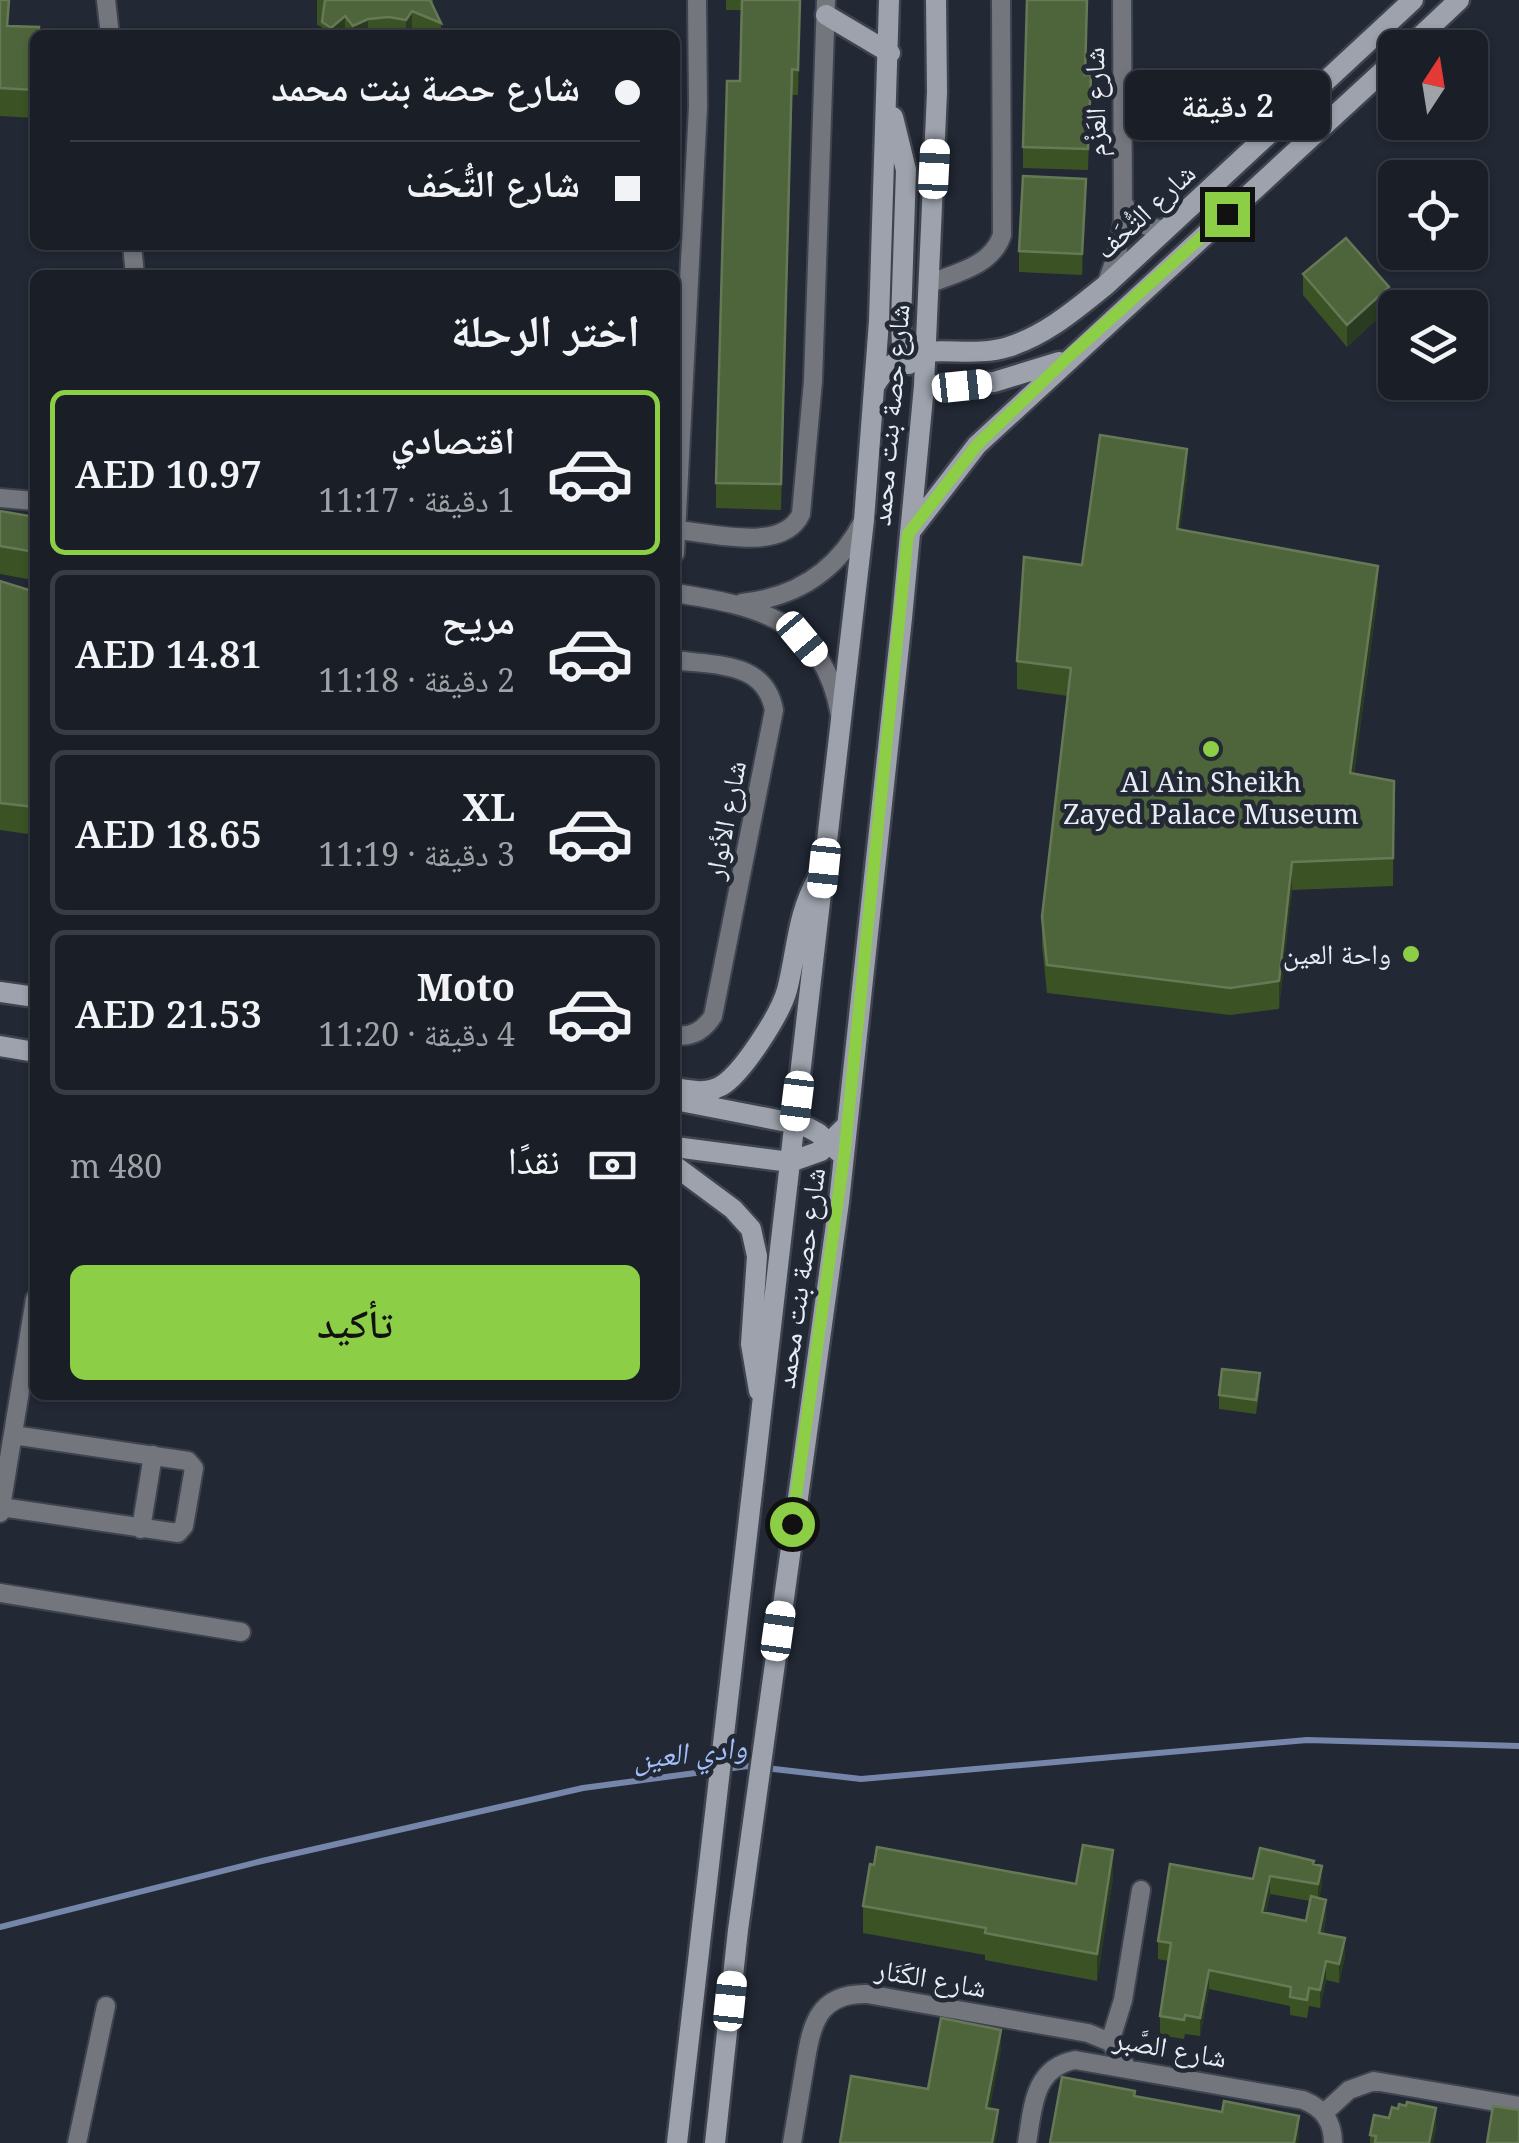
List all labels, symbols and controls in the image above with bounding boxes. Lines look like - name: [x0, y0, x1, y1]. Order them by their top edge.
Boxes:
- north arrow: [1378, 30, 1488, 140]
- map controls: [1378, 30, 1488, 400]
- street label: شارع العَزْم: [1074, 47, 1115, 157]
- text: شارع حصة بنت محمد: [271, 60, 580, 112]
- callout: 2 دقيقة: [1124, 69, 1330, 139]
- text: 2 دقيقة: [1181, 83, 1274, 126]
- car: [917, 138, 951, 200]
- street label: شارع التُّحَف: [1086, 154, 1203, 267]
- text: شارع التُّحَف: [406, 156, 580, 208]
- button: locate: [1378, 160, 1488, 270]
- route end: [1205, 192, 1250, 237]
- button: layers: [1378, 290, 1488, 400]
- text: اختر الرحلة: [451, 299, 640, 360]
- street label: شارع حصة بنت محمد: [860, 303, 918, 527]
- car: [931, 368, 993, 404]
- text: اقتصادي: [391, 413, 515, 465]
- icon: car: [545, 428, 635, 518]
- text: AED 10.97: [75, 447, 262, 499]
- text: 1 دقيقة · 11:17: [318, 478, 515, 521]
- text: مريح: [441, 593, 515, 645]
- car: [771, 606, 833, 672]
- icon: car: [545, 608, 635, 698]
- text: AED 14.81: [75, 627, 262, 679]
- text: 2 دقيقة · 11:18: [318, 658, 515, 701]
- marker: Al Ain Sheikh Zayed Palace Museum: [1200, 738, 1222, 760]
- street label: شارع الأنوار: [694, 757, 754, 883]
- place label: Al Ain Sheikh Zayed Palace Museum: [1063, 762, 1359, 832]
- text: XL: [462, 780, 515, 832]
- icon: car: [545, 788, 635, 878]
- text: AED 18.65: [75, 807, 262, 859]
- text: 3 دقيقة · 11:19: [318, 832, 515, 875]
- car: [806, 837, 842, 899]
- place label: واحة العين: [1283, 934, 1391, 972]
- marker: واحة العين: [1400, 943, 1422, 965]
- text: Moto: [417, 960, 515, 1012]
- icon: car: [545, 968, 635, 1058]
- text: AED 21.53: [75, 987, 262, 1039]
- text: 4 دقيقة · 11:20: [318, 1012, 515, 1055]
- car: [778, 1069, 816, 1133]
- text: نقدًا: [508, 1133, 560, 1185]
- icon: cash: [585, 1138, 640, 1193]
- text: 480 m: [70, 1144, 162, 1187]
- street label: شارع حصة بنت محمد: [765, 1165, 833, 1391]
- button: تأكيد: [70, 1265, 640, 1380]
- route start: [770, 1502, 815, 1547]
- car: [759, 1599, 797, 1663]
- water label: وادي العين: [631, 1725, 749, 1782]
- street label: شارع الكَنَار: [872, 1948, 990, 2005]
- car: [712, 1970, 748, 2032]
- street label: شارع الصَّبر: [1110, 2018, 1230, 2076]

